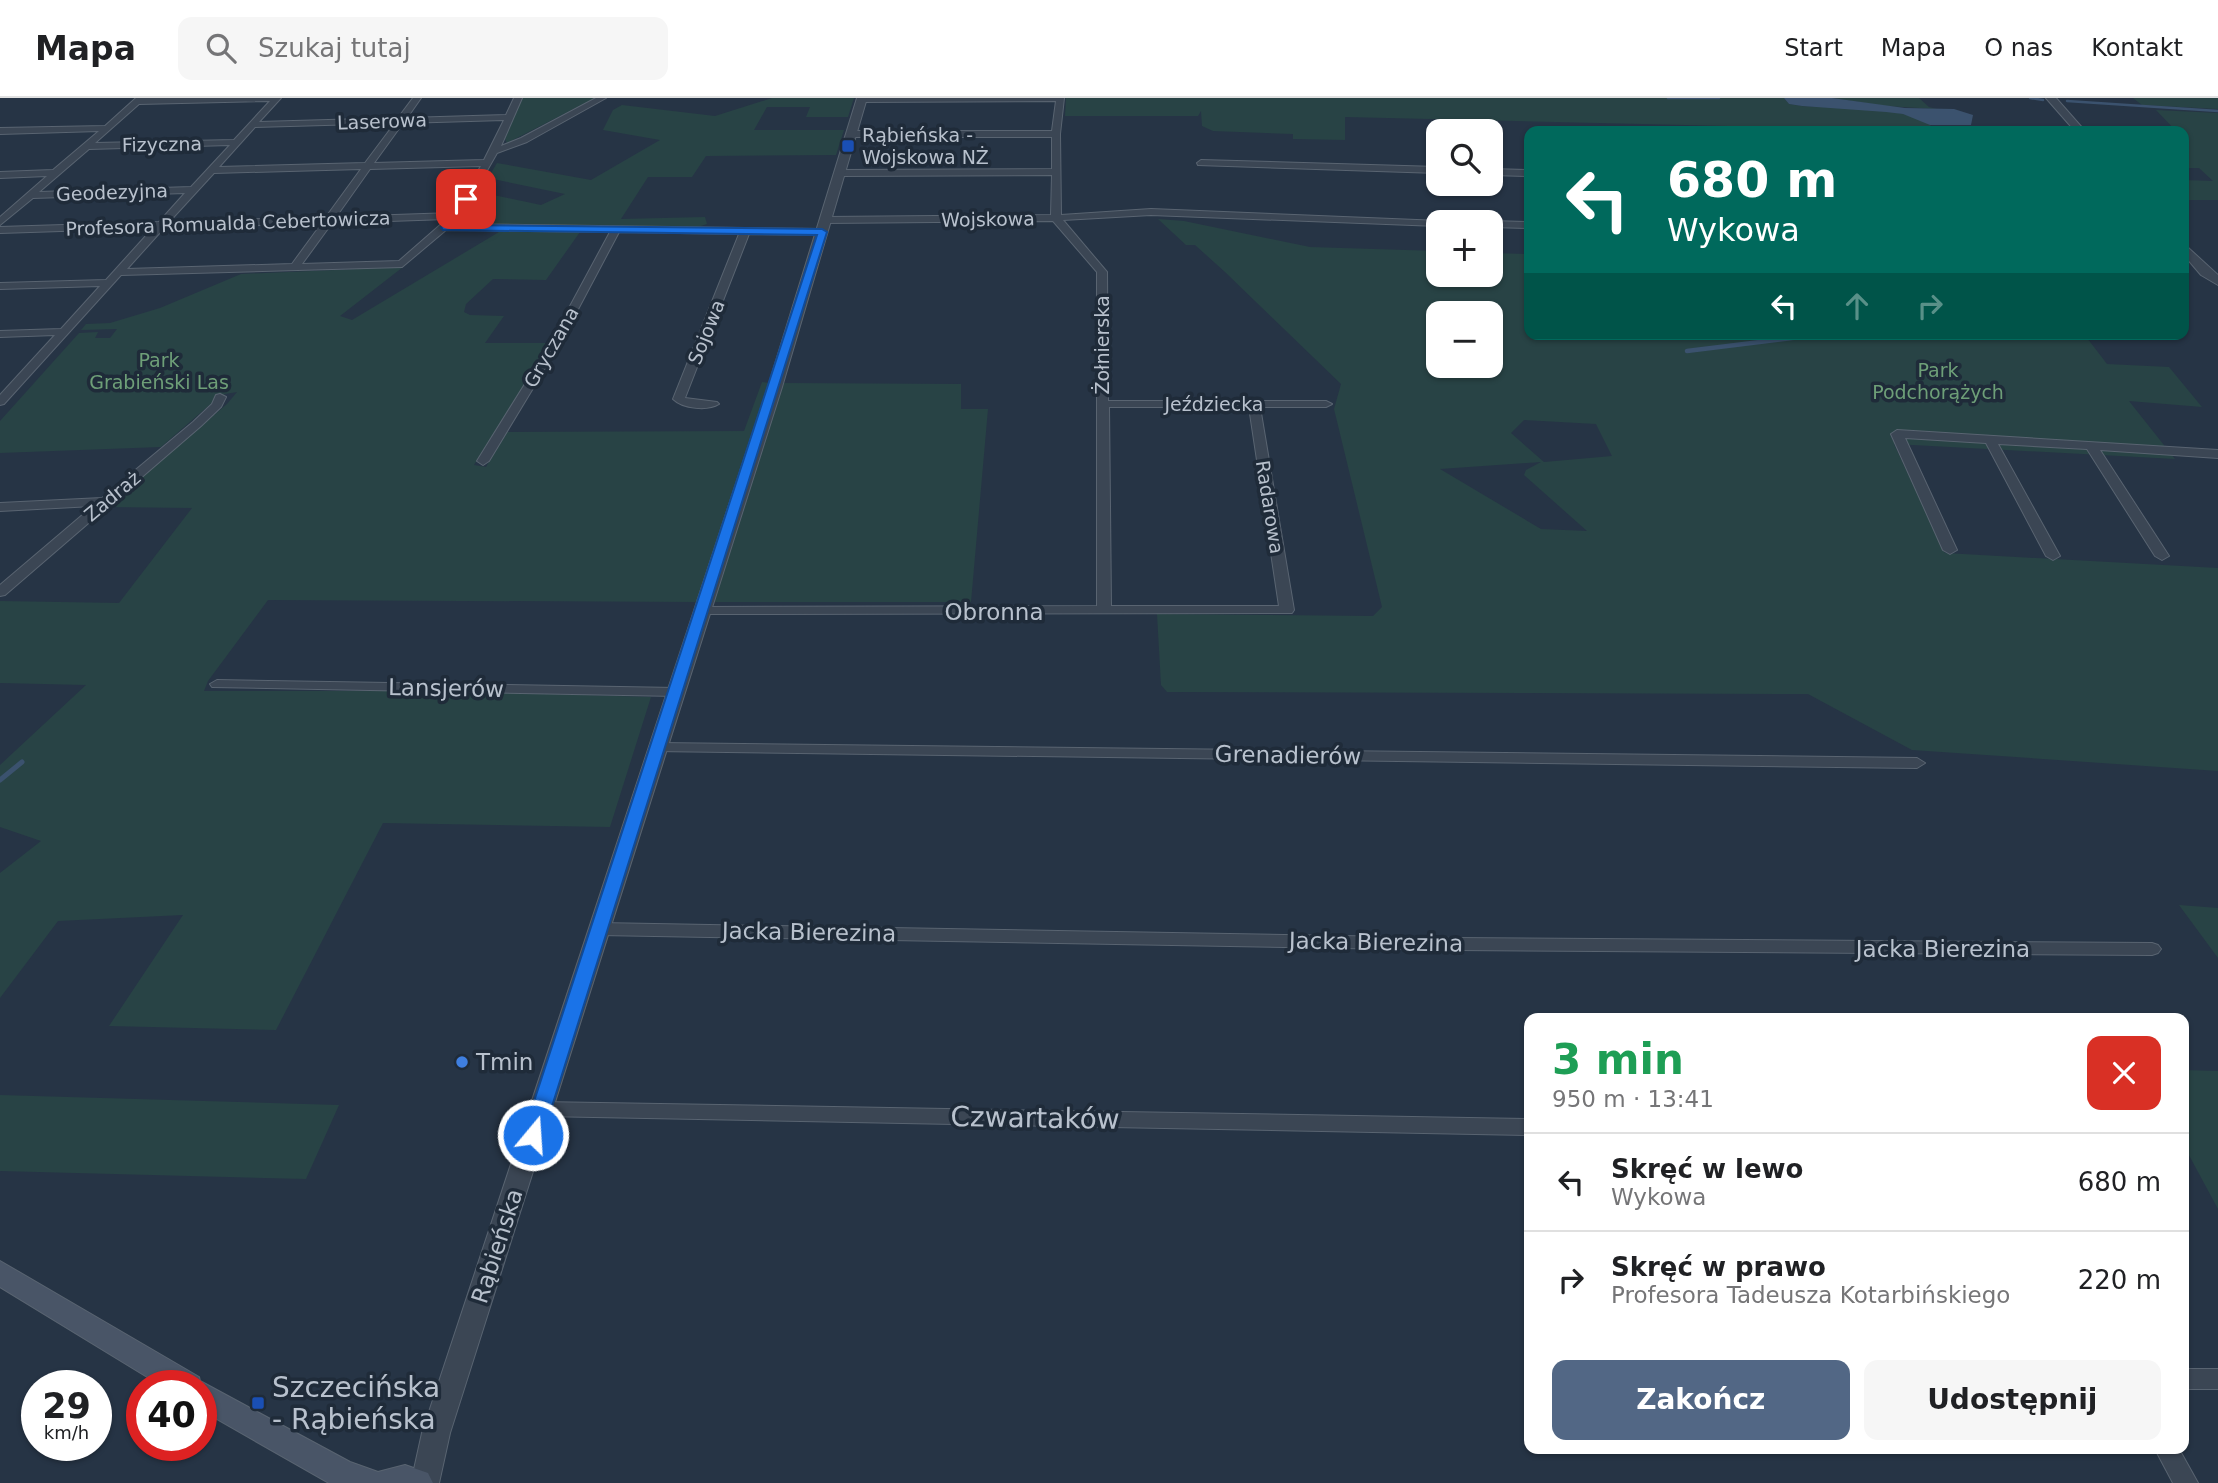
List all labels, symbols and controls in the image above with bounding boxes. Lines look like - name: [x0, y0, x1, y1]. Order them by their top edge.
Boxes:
- search box: [178, 17, 668, 80]
- text: Mapa: [35, 29, 136, 68]
- icon: search: [202, 29, 240, 67]
- text: Szukaj tutaj: [258, 33, 411, 63]
- text: Start: [1784, 34, 1843, 62]
- text: Mapa: [1881, 34, 1946, 62]
- text: O nas: [1984, 34, 2053, 62]
- text: Kontakt: [2091, 34, 2183, 62]
- street label: Laserowa: [337, 108, 427, 134]
- map controls: [1426, 119, 1503, 378]
- button: search: [1426, 119, 1503, 196]
- place label: Rąbieńska - Wojskowa NŻ: [862, 124, 989, 168]
- street label: Fizyczna: [122, 132, 202, 156]
- marker: Rąbieńska - Wojskowa NŻ: [840, 138, 856, 154]
- text: 680 m: [1667, 152, 1837, 209]
- icon: left: [1552, 154, 1643, 245]
- pin: [436, 169, 496, 229]
- street label: Geodezyjna: [56, 179, 168, 205]
- icon: arrive: [447, 180, 485, 218]
- street label: Profesora Romualda Cebertowicza: [65, 206, 391, 240]
- street label: Wojskowa: [941, 207, 1035, 231]
- button: +: [1426, 210, 1503, 287]
- text: Wykowa: [1667, 211, 1800, 249]
- icon: left: [1765, 287, 1803, 325]
- icon: ahead: [1838, 287, 1876, 325]
- icon: right: [1911, 287, 1949, 325]
- street label: Żołnierska: [1091, 295, 1113, 395]
- street label: Sojowa: [683, 296, 729, 368]
- button: −: [1426, 301, 1503, 378]
- street label: Gryczana: [519, 303, 583, 391]
- park label: Park Grabieński Las: [89, 349, 229, 393]
- park label: Park Podchorążych: [1872, 359, 2004, 403]
- street label: Jeździecka: [1163, 393, 1264, 415]
- street label: Radarowa: [1252, 459, 1288, 555]
- street label: Zadraż: [80, 466, 144, 526]
- street label: Obronna: [945, 599, 1043, 625]
- street label: Lansjerów: [388, 674, 504, 702]
- street label: Grenadierów: [1214, 741, 1362, 769]
- street label: Jacka Bierezina: [720, 917, 896, 947]
- street label: Jacka Bierezina: [1287, 927, 1463, 957]
- street label: Jacka Bierezina: [1854, 936, 2030, 962]
- text: 3 min: [1552, 1035, 1684, 1084]
- button: close: [2087, 1036, 2161, 1110]
- place label: Tmin: [475, 1049, 533, 1075]
- marker: Tmin: [454, 1054, 470, 1070]
- text: 950 m · 13:41: [1552, 1086, 1714, 1112]
- position arrow: [496, 1098, 570, 1172]
- street label: Czwartaków: [950, 1100, 1120, 1136]
- text: Skręć w lewo: [1611, 1154, 1803, 1184]
- icon: left: [1552, 1163, 1590, 1201]
- text: 680 m: [2078, 1167, 2161, 1197]
- text: Wykowa: [1611, 1184, 1706, 1210]
- street label: Rąbieńska: [466, 1185, 528, 1307]
- text: Skręć w prawo: [1611, 1252, 1826, 1282]
- icon: right: [1552, 1261, 1590, 1299]
- text: 220 m: [2078, 1265, 2161, 1295]
- text: Profesora Tadeusza Kotarbińskiego: [1611, 1282, 2010, 1308]
- button: Zakończ: [1552, 1360, 1850, 1440]
- button: Udostępnij: [1864, 1360, 2161, 1440]
- speed limit sign: 40: [126, 1370, 217, 1461]
- place label: Szczecińska - Rąbieńska: [272, 1371, 440, 1436]
- text: 29: [42, 1386, 91, 1426]
- marker: Szczecińska - Rąbieńska: [250, 1395, 266, 1411]
- text: km/h: [44, 1422, 89, 1443]

